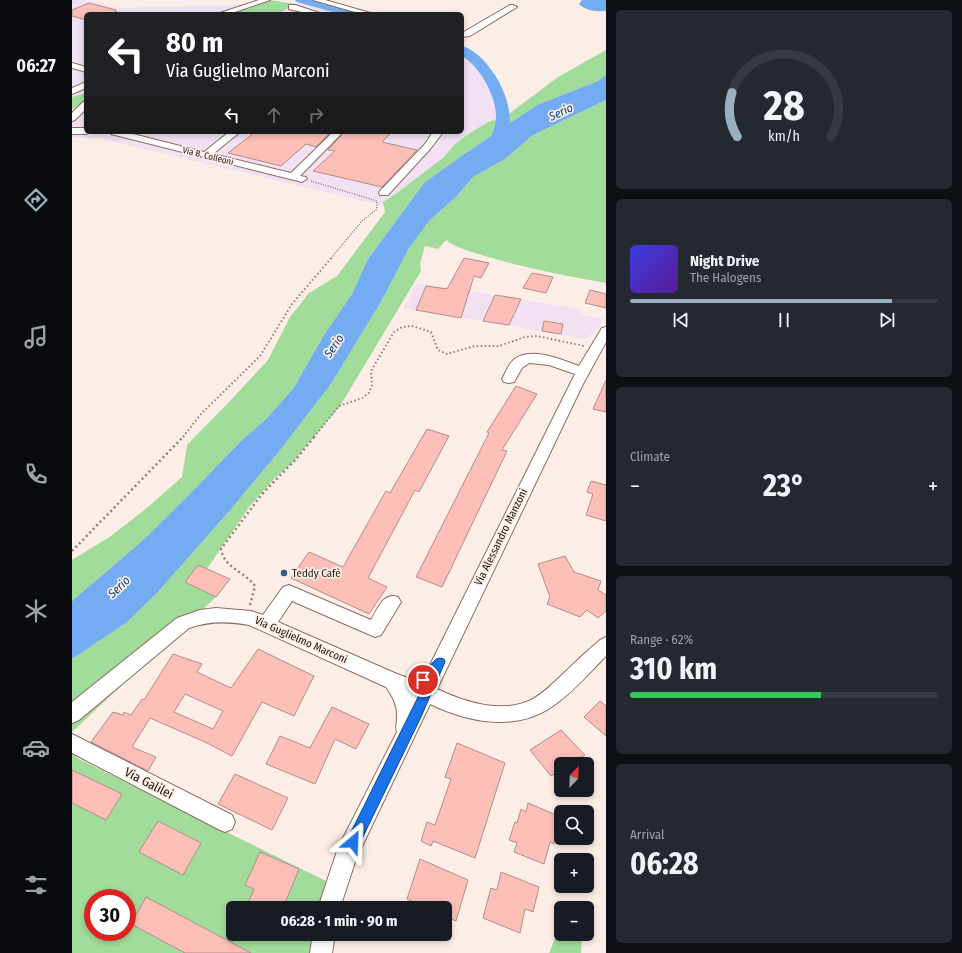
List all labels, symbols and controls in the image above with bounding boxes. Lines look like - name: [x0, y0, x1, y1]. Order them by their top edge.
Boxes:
- text: 80 m: [166, 26, 223, 59]
- icon: left: [100, 28, 152, 80]
- text: 06:27: [16, 55, 56, 77]
- text: Via Guglielmo Marconi: [166, 60, 330, 82]
- text: 28: [762, 81, 805, 131]
- water label: Serio: [546, 100, 575, 124]
- icon: left: [221, 104, 243, 126]
- icon: ahead: [263, 104, 285, 126]
- icon: right: [305, 104, 327, 126]
- text: km/h: [768, 128, 800, 145]
- street label: Via B. Colleoni: [181, 145, 235, 167]
- icon: directions: [22, 186, 50, 214]
- text: Night Drive: [690, 252, 759, 270]
- text: The Halogens: [690, 270, 761, 285]
- icon: previous: [670, 309, 692, 331]
- icon: pause: [773, 309, 795, 331]
- icon: next: [876, 309, 898, 331]
- icon: music: [22, 323, 50, 351]
- water label: Serio: [321, 332, 347, 361]
- text: Climate: [630, 449, 670, 464]
- icon: phone: [22, 460, 50, 488]
- text: 23°: [763, 468, 805, 504]
- text: −: [630, 473, 640, 500]
- text: +: [928, 473, 938, 500]
- street label: Via Alessandro Manzoni: [472, 486, 530, 588]
- place label: Teddy Cafè: [292, 567, 341, 580]
- marker: Teddy Cafè: [279, 568, 289, 578]
- water label: Serio: [104, 573, 133, 601]
- icon: climate: [22, 597, 50, 625]
- street label: Via Guglielmo Marconi: [253, 614, 350, 666]
- text: Range · 62%: [630, 632, 693, 647]
- text: 310 km: [630, 651, 717, 687]
- pin: [406, 663, 440, 697]
- icon: arrive: [412, 669, 434, 691]
- icon: car: [22, 734, 50, 762]
- north arrow: [554, 757, 594, 797]
- map controls: [554, 757, 594, 941]
- street label: Via Galilei: [122, 764, 176, 802]
- button: search: [554, 805, 594, 845]
- position arrow: [332, 821, 374, 863]
- text: Arrival: [630, 827, 664, 842]
- text: 06:28: [630, 846, 699, 882]
- button: +: [554, 853, 594, 893]
- icon: filters: [22, 871, 50, 899]
- speed limit sign: 30: [84, 889, 136, 941]
- button: −: [554, 901, 594, 941]
- text: 06:28 · 1 min · 90 m: [281, 912, 397, 930]

